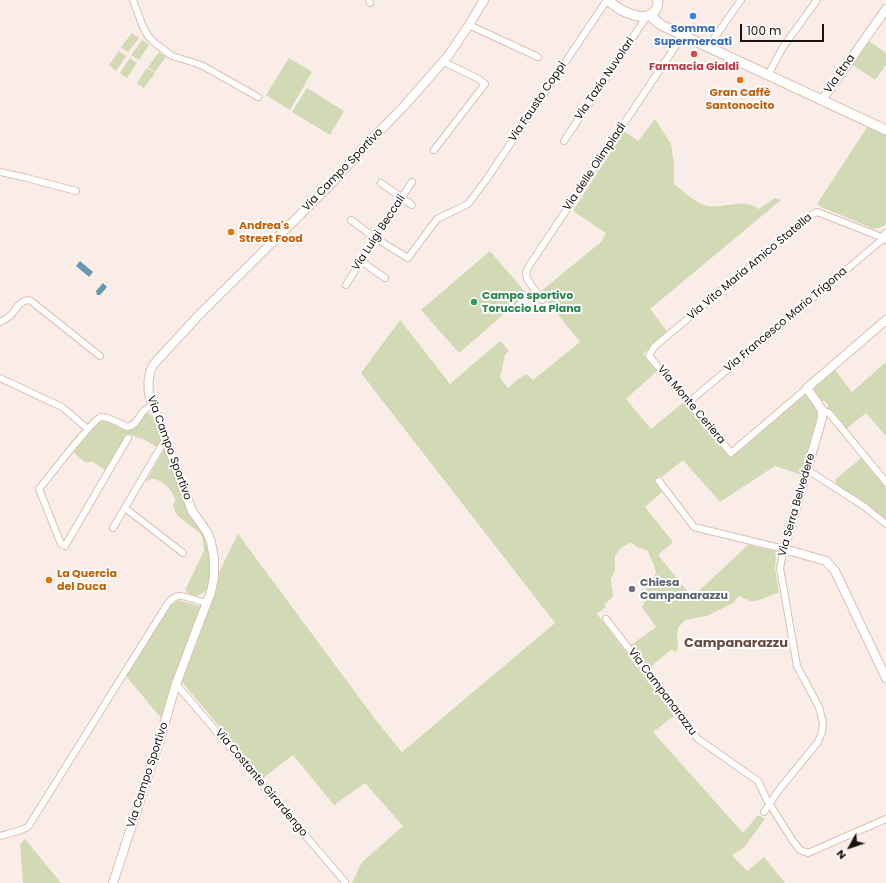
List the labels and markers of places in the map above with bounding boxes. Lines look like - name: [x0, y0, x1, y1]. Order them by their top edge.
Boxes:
- marker: Somma Supermercati: [688, 11, 698, 21]
- place label: Somma Supermercati: [654, 22, 732, 48]
- marker: Farmacia Gialdi: [689, 49, 699, 59]
- place label: Farmacia Gialdi: [649, 60, 739, 74]
- marker: Gran Caffè Santonocito: [735, 75, 745, 85]
- place label: Gran Caffè Santonocito: [706, 86, 774, 112]
- place label: Andrea's Street Food: [239, 219, 303, 245]
- marker: Andrea's Street Food: [226, 227, 236, 237]
- place label: Campo sportivo Toruccio La Piana: [482, 289, 581, 315]
- marker: Campo sportivo Toruccio La Piana: [469, 297, 479, 307]
- place label: La Quercia del Duca: [57, 567, 117, 593]
- marker: La Quercia del Duca: [44, 575, 54, 585]
- place label: Chiesa Campanarazzu: [640, 576, 728, 602]
- marker: Chiesa Campanarazzu: [627, 584, 637, 594]

